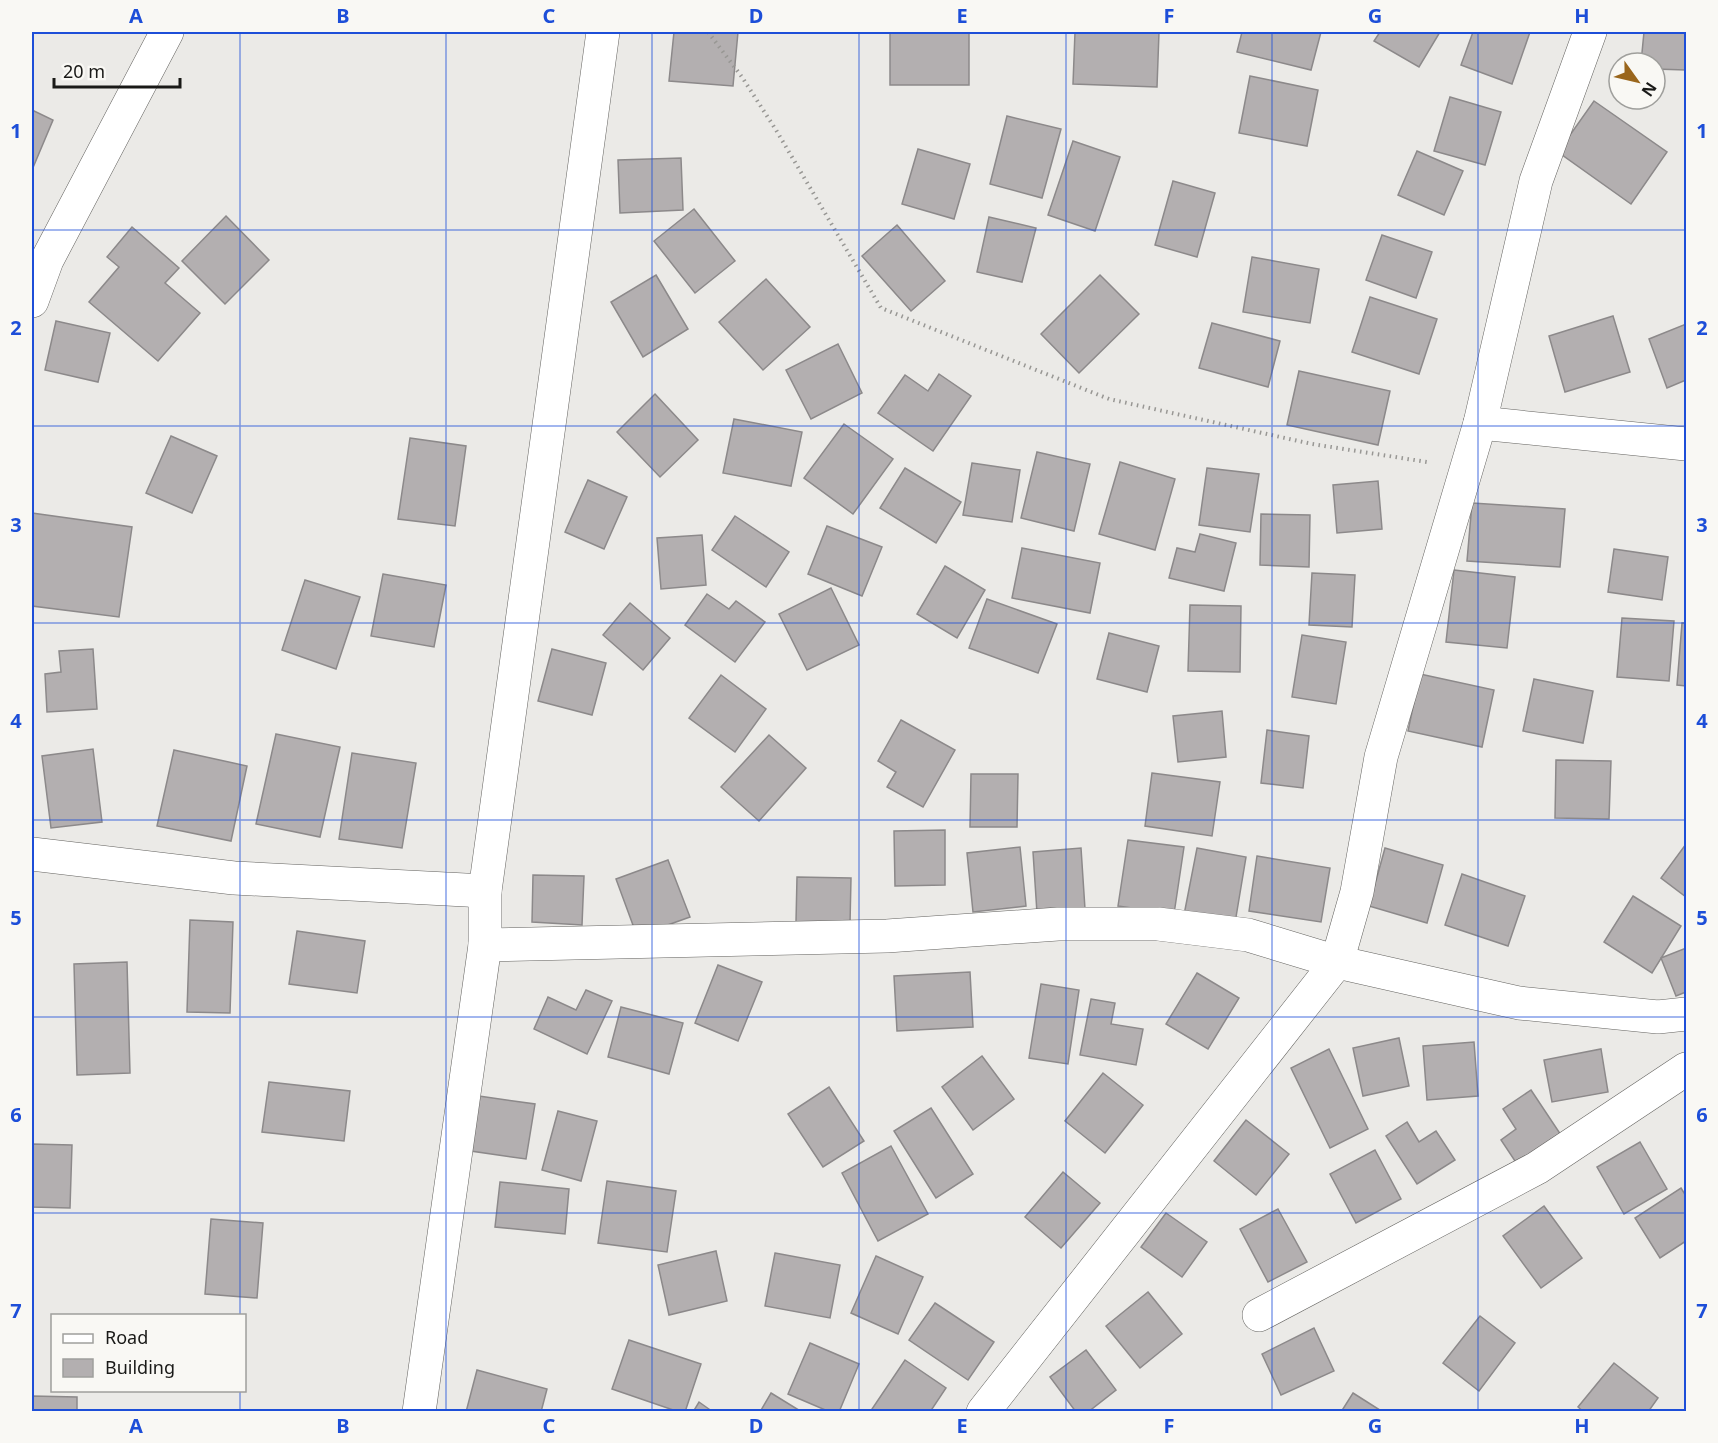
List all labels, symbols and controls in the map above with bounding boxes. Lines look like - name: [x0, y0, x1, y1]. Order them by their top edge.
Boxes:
- text: A: [129, 2, 143, 29]
- text: B: [336, 2, 350, 29]
- text: C: [543, 2, 556, 29]
- text: D: [749, 2, 763, 29]
- text: E: [956, 2, 968, 29]
- text: F: [1164, 2, 1174, 29]
- text: G: [1368, 2, 1382, 29]
- text: H: [1574, 2, 1590, 29]
- scale bar: [54, 51, 180, 89]
- north arrow: [1607, 51, 1667, 111]
- text: 20 m: [63, 59, 105, 83]
- text: N: [1637, 78, 1662, 101]
- text: 1: [10, 117, 22, 144]
- text: 1: [1696, 117, 1708, 144]
- text: 2: [10, 314, 22, 341]
- text: 2: [1696, 314, 1708, 341]
- text: 3: [10, 511, 22, 538]
- text: 3: [1696, 511, 1708, 538]
- text: 4: [10, 707, 22, 734]
- text: 4: [1696, 707, 1708, 734]
- text: 5: [10, 904, 22, 931]
- text: 5: [1696, 904, 1708, 931]
- text: 6: [10, 1101, 22, 1128]
- text: 6: [1696, 1101, 1708, 1128]
- text: 7: [10, 1297, 22, 1324]
- text: 7: [1696, 1297, 1708, 1324]
- legend: [51, 1314, 246, 1392]
- text: Road: [105, 1325, 148, 1349]
- text: Building: [105, 1355, 175, 1379]
- text: A: [129, 1412, 143, 1439]
- text: B: [336, 1412, 350, 1439]
- text: C: [543, 1412, 556, 1439]
- text: D: [749, 1412, 763, 1439]
- text: E: [956, 1412, 968, 1439]
- text: F: [1164, 1412, 1174, 1439]
- text: G: [1368, 1412, 1382, 1439]
- text: H: [1574, 1412, 1590, 1439]

